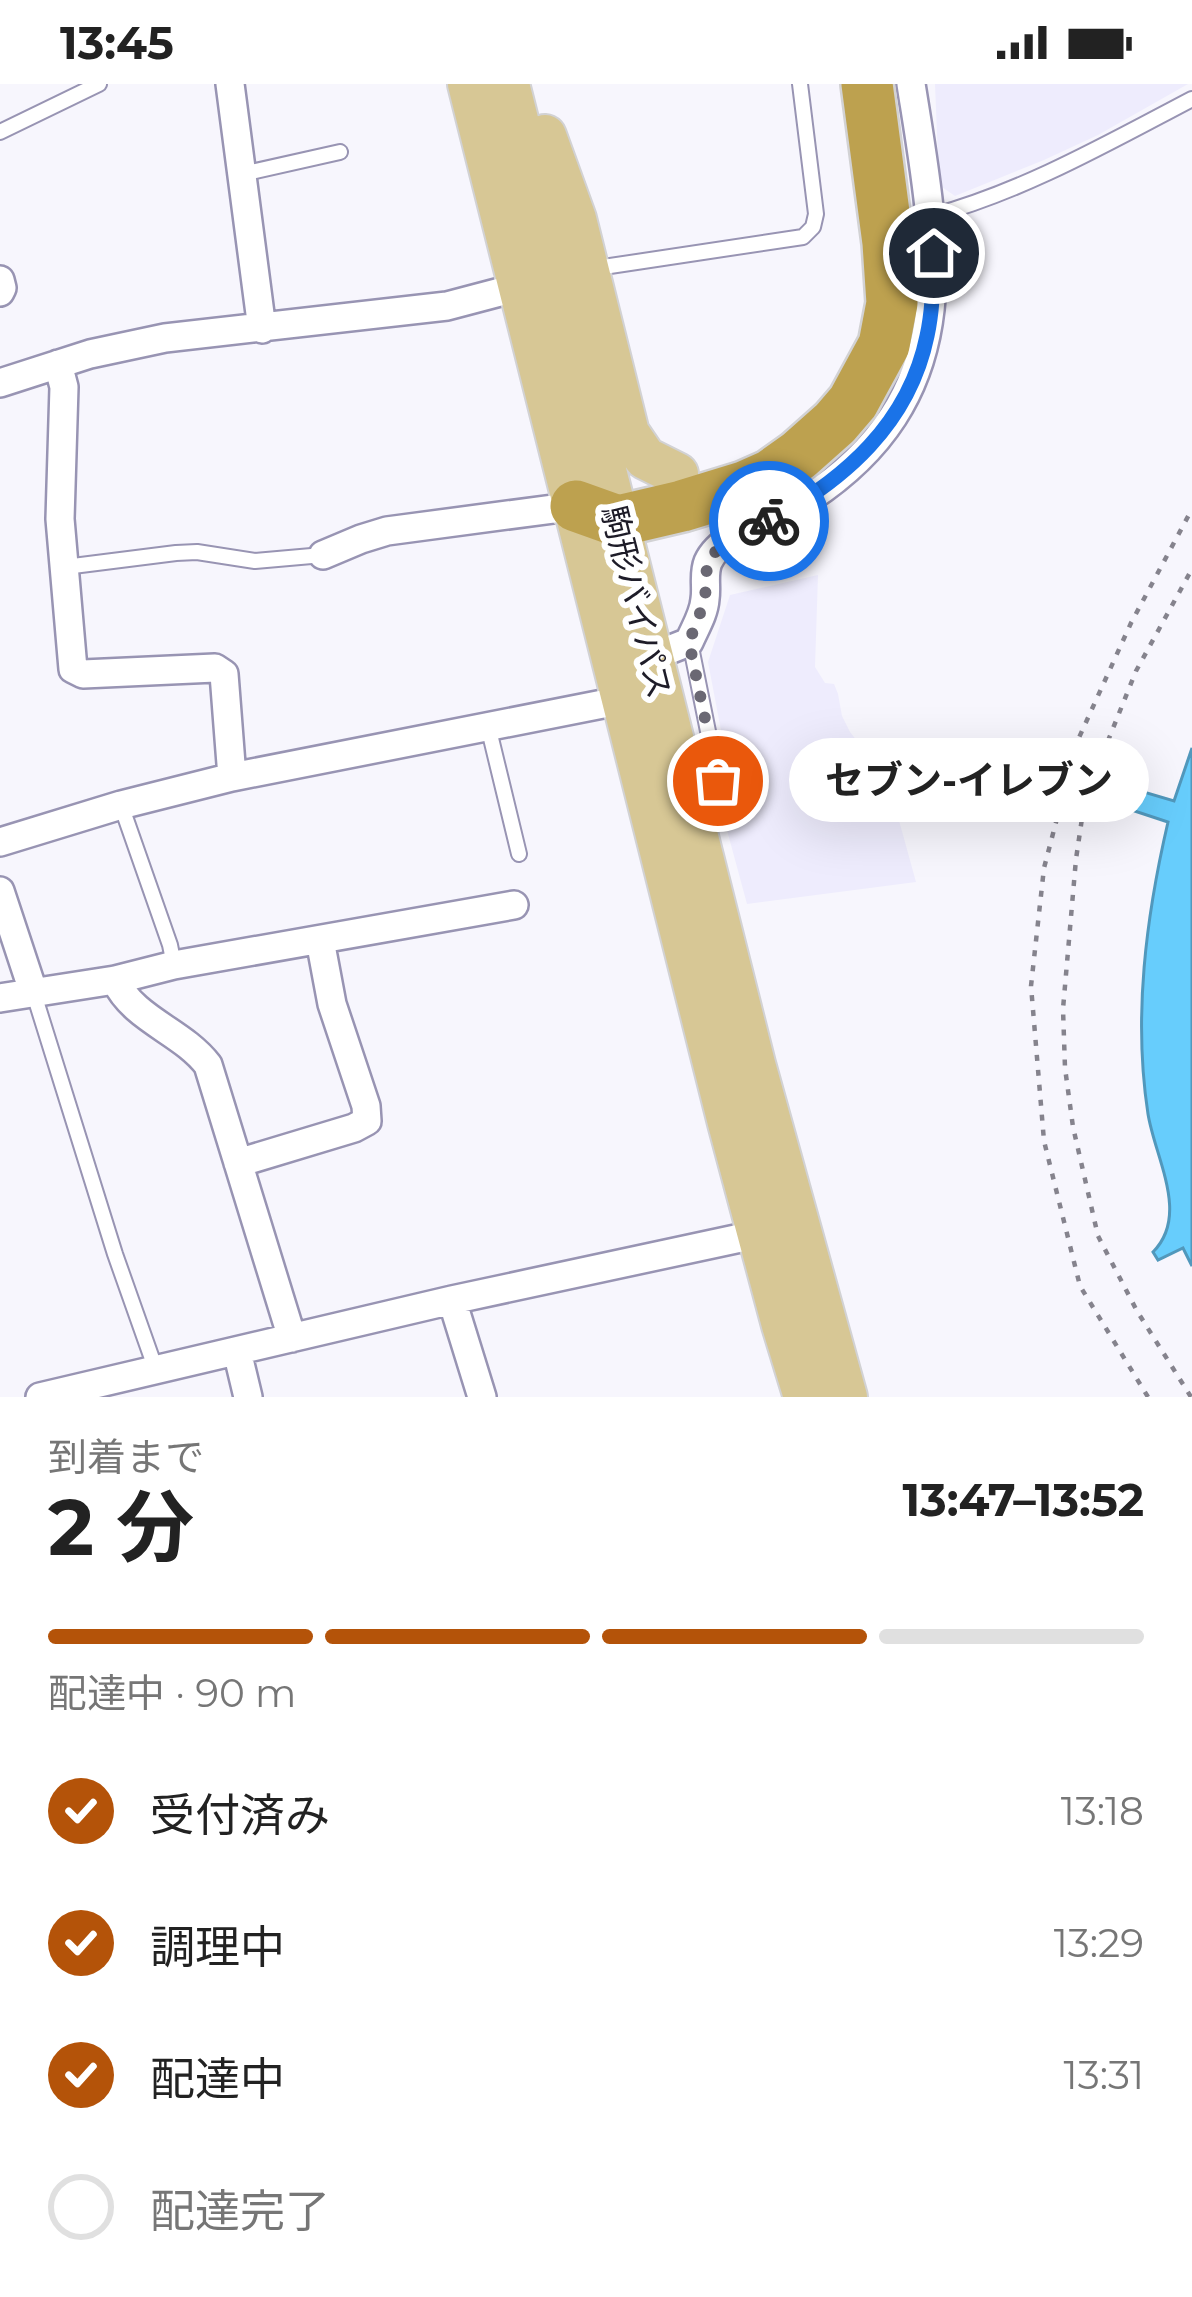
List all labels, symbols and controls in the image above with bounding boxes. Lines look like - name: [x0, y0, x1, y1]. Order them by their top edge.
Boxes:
- text: 13:45: [60, 15, 174, 70]
- pin: [883, 202, 985, 304]
- icon: home: [901, 220, 967, 286]
- courier: [709, 461, 829, 581]
- icon: bike: [736, 488, 802, 554]
- street label: 駒形バイパス: [594, 501, 680, 703]
- pin: [667, 730, 769, 832]
- callout: セブン-イレブン: [790, 739, 1150, 823]
- icon: bag: [685, 748, 751, 814]
- text: セブン-イレブン: [825, 756, 1113, 804]
- text: 到着まで: [48, 1433, 204, 1481]
- text: 13:47–13:52: [902, 1472, 1144, 1527]
- text: 2 分: [48, 1479, 194, 1575]
- text: 配達中 · 90 m: [48, 1669, 296, 1717]
- icon: check: [48, 1778, 114, 1844]
- text: 受付済み: [150, 1787, 330, 1842]
- text: 13:18: [1061, 1787, 1144, 1835]
- icon: check: [48, 1910, 114, 1976]
- text: 調理中: [150, 1919, 285, 1974]
- text: 13:29: [1054, 1919, 1144, 1967]
- icon: check: [48, 2042, 114, 2108]
- text: 配達中: [150, 2051, 285, 2106]
- text: 13:31: [1064, 2051, 1144, 2099]
- text: 配達完了: [150, 2183, 330, 2238]

